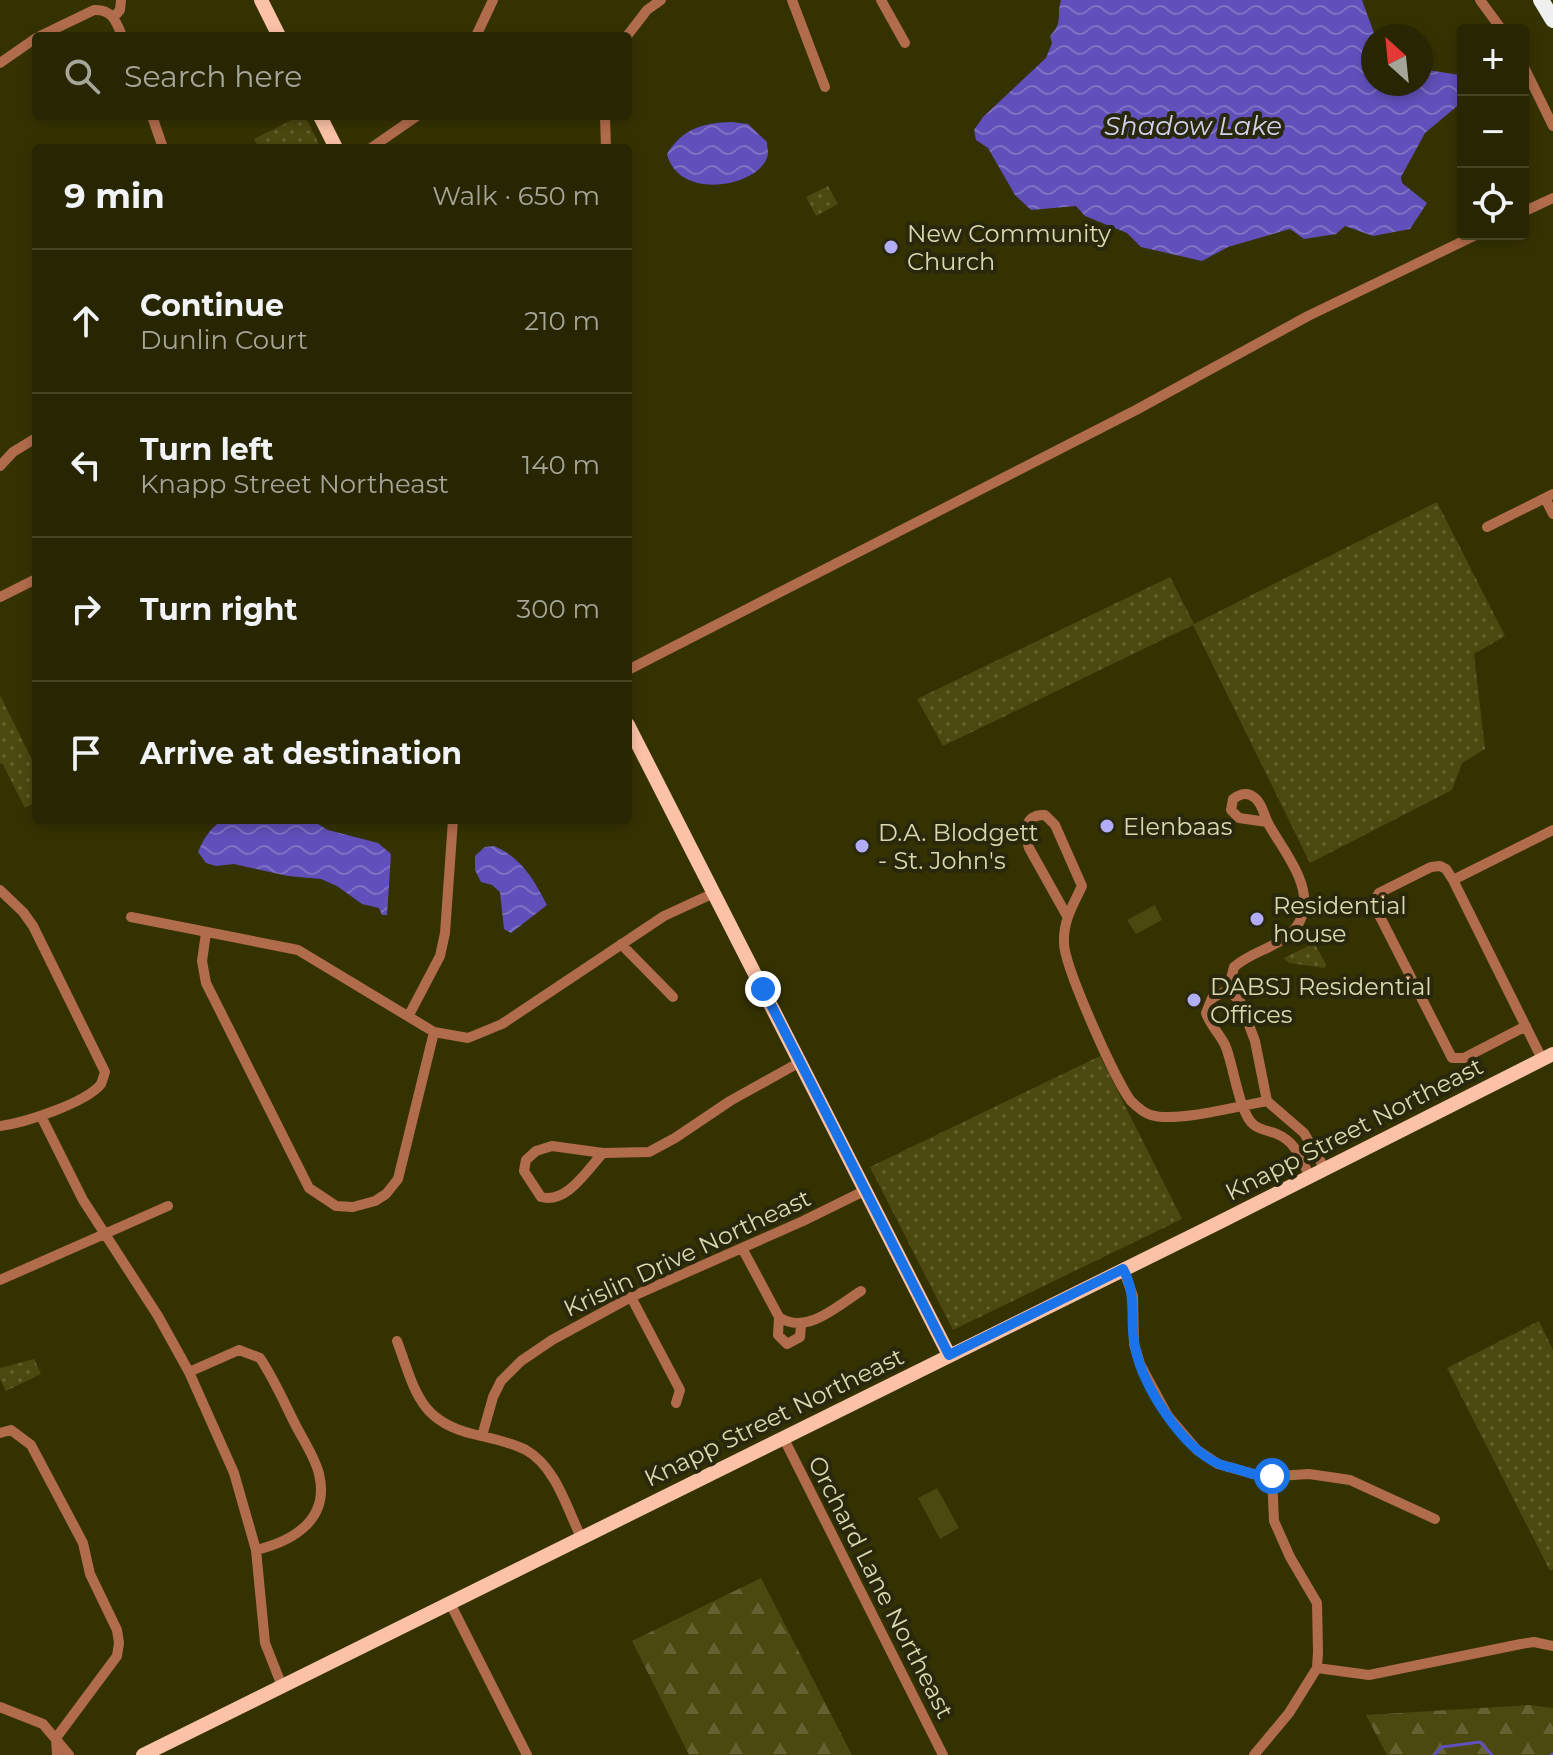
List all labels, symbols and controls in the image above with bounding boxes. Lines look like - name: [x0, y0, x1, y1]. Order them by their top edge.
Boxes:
- north arrow: [1361, 24, 1433, 96]
- map controls: [1457, 24, 1529, 240]
- button: +: [1457, 24, 1529, 96]
- search box: [32, 32, 632, 120]
- icon: search: [60, 54, 104, 98]
- text: Search here: [124, 58, 302, 95]
- button: −: [1457, 96, 1529, 168]
- water label: Shadow Lake: [1104, 110, 1282, 142]
- button: locate: [1457, 168, 1529, 240]
- text: 9 min: [64, 175, 165, 217]
- text: Walk · 650 m: [432, 180, 600, 212]
- place label: New Community Church: [907, 219, 1111, 276]
- marker: New Community Church: [882, 238, 900, 256]
- text: Continue: [140, 287, 284, 324]
- icon: ahead: [64, 299, 108, 343]
- text: 210 m: [524, 305, 600, 337]
- text: Dunlin Court: [140, 324, 308, 356]
- text: Turn left: [140, 431, 273, 468]
- icon: left: [64, 443, 108, 487]
- text: 140 m: [522, 449, 600, 481]
- text: Knapp Street Northeast: [140, 468, 449, 500]
- icon: right: [64, 587, 108, 631]
- text: Turn right: [140, 591, 297, 628]
- text: 300 m: [517, 593, 600, 625]
- icon: arrive: [64, 731, 108, 775]
- text: Arrive at destination: [140, 735, 462, 772]
- place label: Elenbaas: [1123, 812, 1232, 841]
- marker: Elenbaas: [1098, 817, 1116, 835]
- place label: D.A. Blodgett - St. John's: [878, 818, 1039, 875]
- marker: D.A. Blodgett - St. John's: [853, 837, 871, 855]
- place label: Residential house: [1273, 891, 1407, 948]
- marker: Residential house: [1248, 910, 1266, 928]
- route end: [745, 971, 781, 1007]
- place label: DABSJ Residential Offices: [1210, 972, 1432, 1029]
- marker: DABSJ Residential Offices: [1185, 991, 1203, 1009]
- street label: Knapp Street Northeast: [1220, 1051, 1488, 1207]
- street label: Krislin Drive Northeast: [559, 1183, 815, 1323]
- street label: Knapp Street Northeast: [639, 1341, 909, 1493]
- street label: Orchard Lane Northeast: [802, 1451, 960, 1723]
- route start: [1254, 1458, 1290, 1494]

